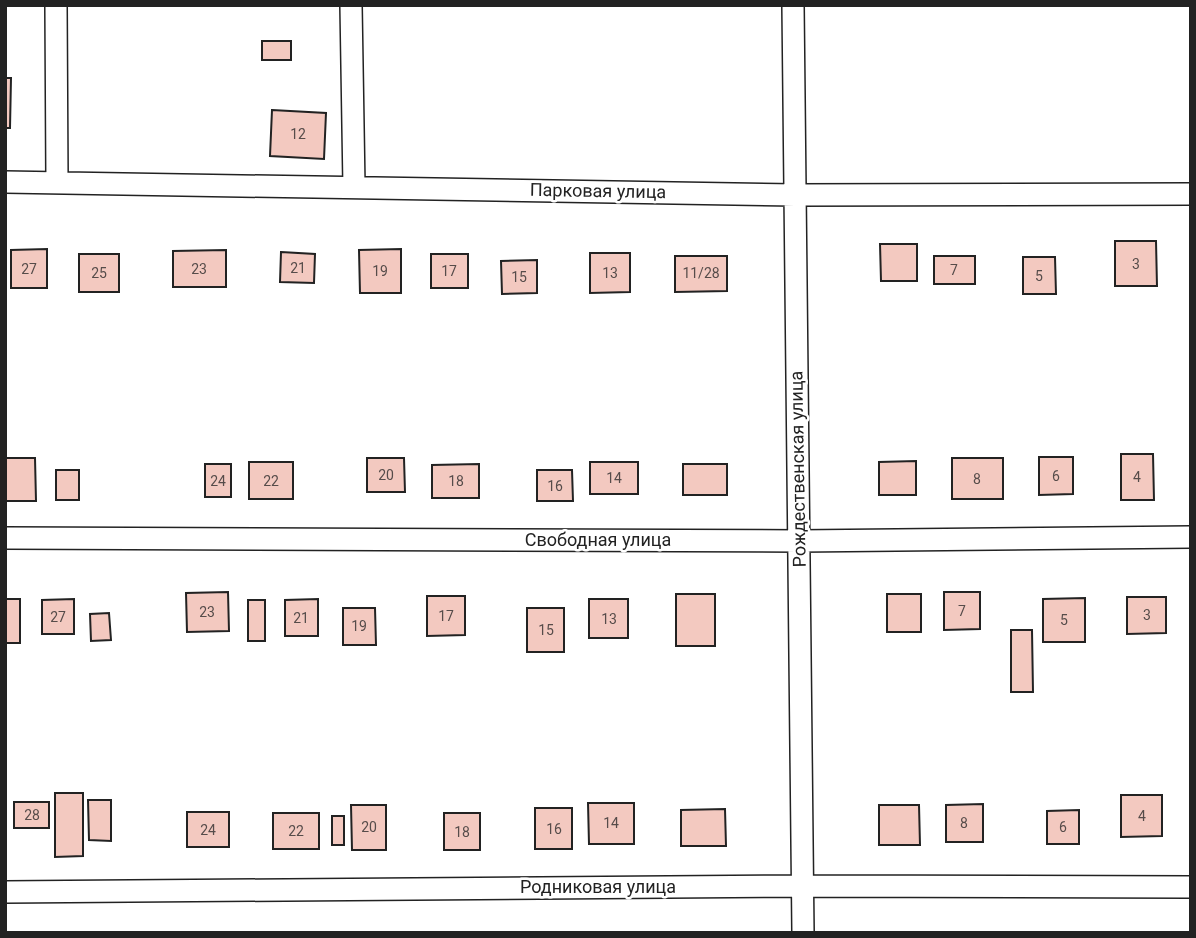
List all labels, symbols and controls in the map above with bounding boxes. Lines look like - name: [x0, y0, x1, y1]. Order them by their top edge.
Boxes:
- house number: 12: [290, 126, 306, 142]
- street label: Парковая улица: [530, 179, 666, 202]
- house number: 3: [1132, 256, 1140, 272]
- house number: 21: [290, 260, 306, 276]
- house number: 27: [21, 261, 37, 277]
- house number: 23: [191, 261, 207, 277]
- house number: 7: [950, 262, 958, 278]
- house number: 19: [372, 263, 388, 279]
- house number: 17: [441, 263, 457, 279]
- house number: 25: [91, 265, 107, 281]
- house number: 13: [602, 265, 618, 281]
- house number: 11/28: [682, 265, 720, 281]
- house number: 5: [1035, 268, 1043, 284]
- house number: 15: [511, 269, 527, 285]
- street label: Рождественская улица: [785, 371, 810, 567]
- house number: 20: [378, 467, 394, 483]
- house number: 6: [1052, 468, 1060, 484]
- house number: 4: [1133, 469, 1141, 485]
- house number: 14: [606, 470, 622, 486]
- house number: 8: [973, 471, 981, 487]
- house number: 24: [210, 473, 226, 489]
- house number: 22: [263, 473, 279, 489]
- house number: 18: [448, 473, 464, 489]
- house number: 16: [547, 478, 563, 494]
- street label: Свободная улица: [525, 529, 671, 550]
- house number: 7: [958, 603, 966, 619]
- house number: 23: [199, 604, 215, 620]
- house number: 3: [1143, 607, 1151, 623]
- house number: 17: [438, 608, 454, 624]
- house number: 27: [50, 609, 66, 625]
- house number: 21: [293, 610, 309, 626]
- house number: 13: [601, 611, 617, 627]
- house number: 5: [1060, 612, 1068, 628]
- house number: 19: [351, 618, 367, 634]
- house number: 15: [538, 622, 554, 638]
- house number: 28: [24, 807, 40, 823]
- house number: 4: [1138, 808, 1146, 824]
- house number: 14: [603, 815, 619, 831]
- house number: 8: [960, 815, 968, 831]
- house number: 20: [361, 819, 377, 835]
- house number: 6: [1059, 819, 1067, 835]
- house number: 16: [546, 821, 562, 837]
- house number: 24: [200, 822, 216, 838]
- house number: 22: [288, 823, 304, 839]
- house number: 18: [454, 824, 470, 840]
- street label: Родниковая улица: [520, 876, 676, 897]

